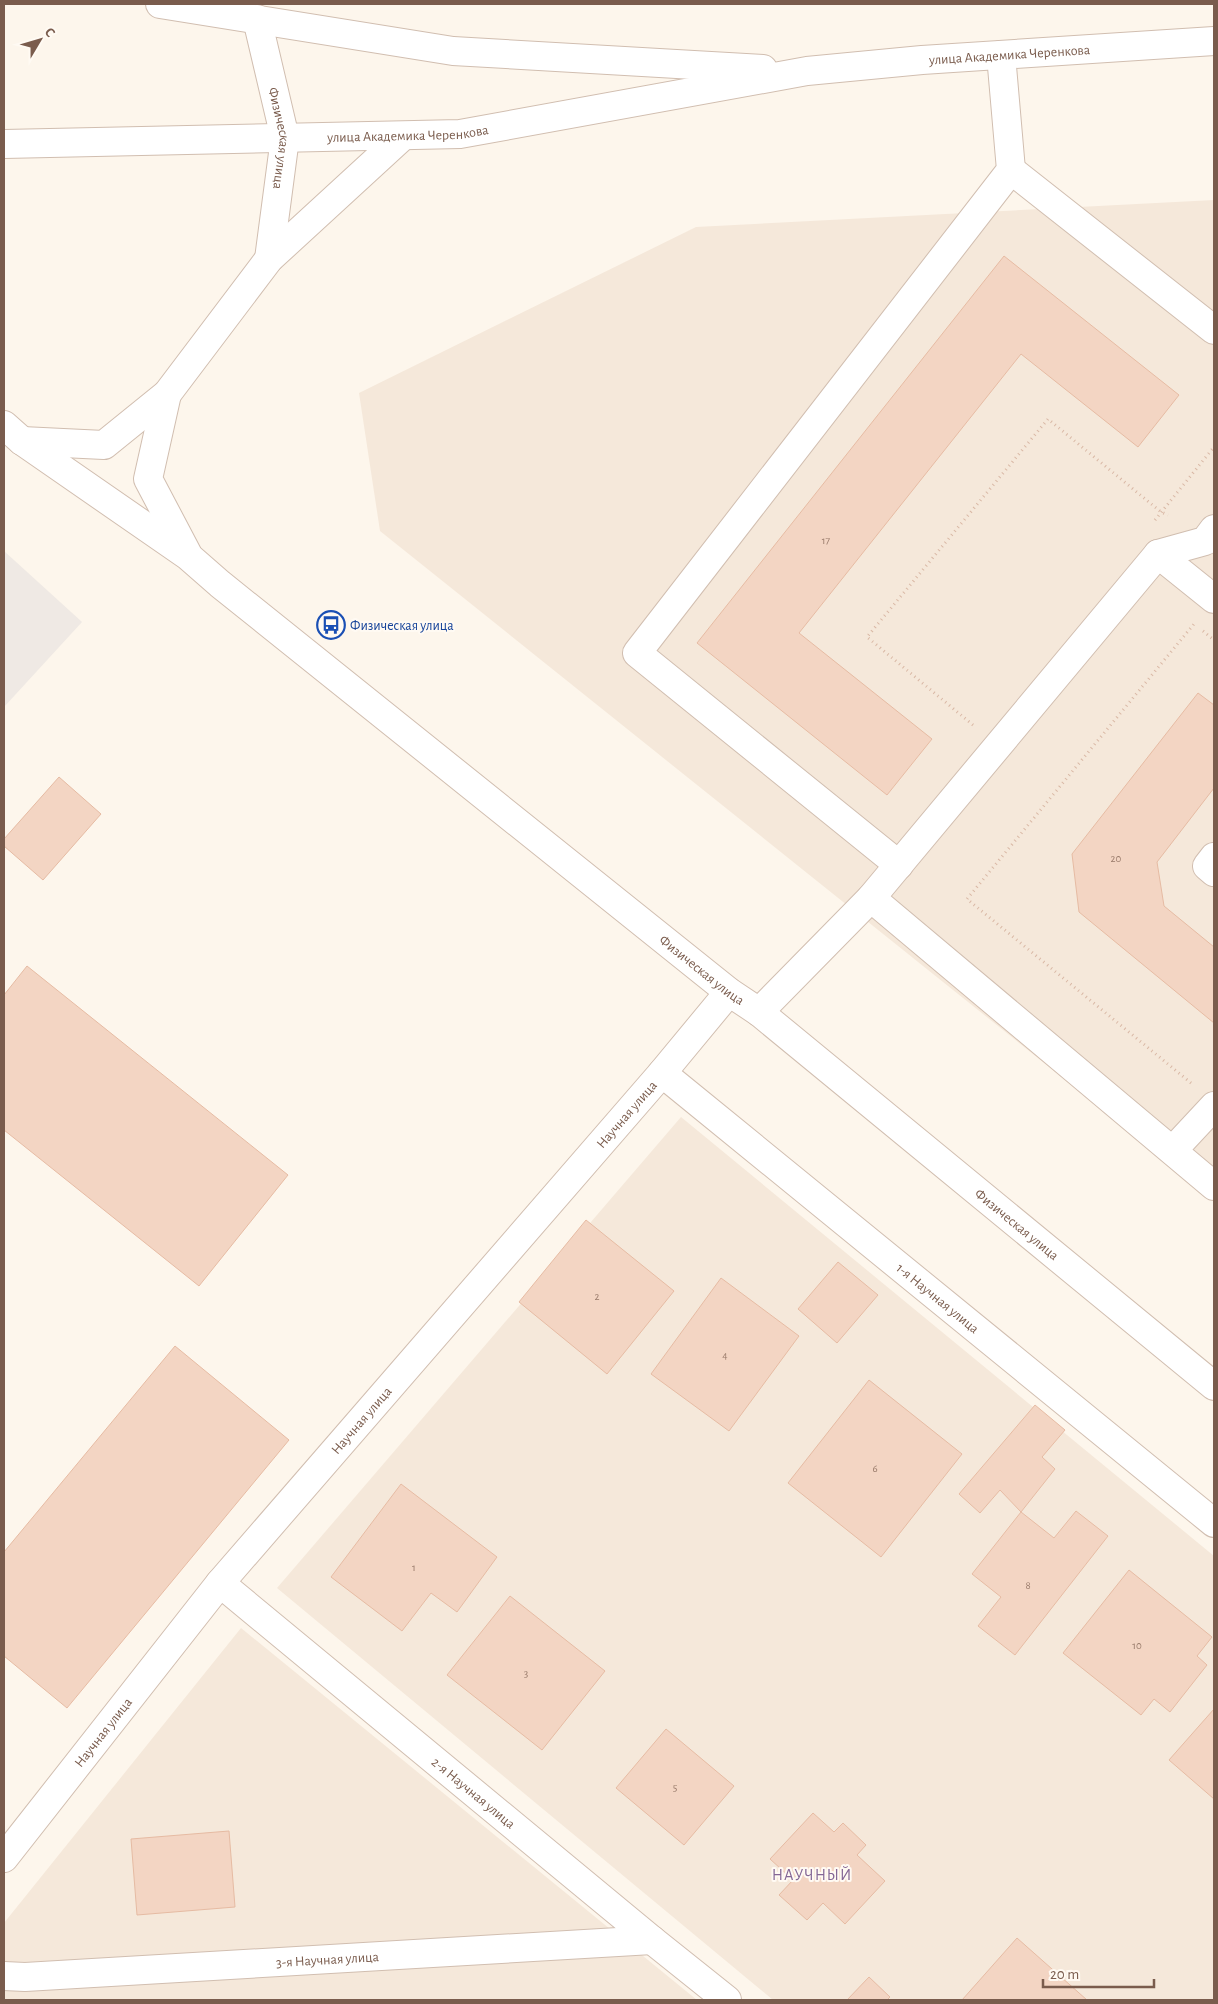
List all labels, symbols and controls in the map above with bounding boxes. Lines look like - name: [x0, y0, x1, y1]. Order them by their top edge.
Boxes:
- north arrow: [15, 15, 65, 65]
- text: С: [42, 25, 58, 40]
- street label: улица Академика Черенкова: [928, 43, 1091, 68]
- street label: Физическая улица: [265, 86, 291, 191]
- street label: улица Академика Черенкова: [326, 123, 490, 145]
- house number: 17: [822, 535, 831, 546]
- bus stop icon: Физическая улица: [316, 610, 346, 640]
- place label: Физическая улица: [350, 619, 454, 633]
- house number: 20: [1111, 853, 1122, 864]
- street label: Физическая улица: [656, 933, 747, 1008]
- street label: Научная улица: [594, 1078, 660, 1151]
- street label: Физическая улица: [972, 1187, 1061, 1264]
- street label: 1-я Научная улица: [893, 1261, 982, 1337]
- house number: 2: [594, 1291, 600, 1302]
- house number: 4: [722, 1350, 728, 1361]
- street label: Научная улица: [329, 1384, 395, 1457]
- house number: 6: [872, 1463, 878, 1474]
- house number: 1: [412, 1562, 416, 1573]
- house number: 8: [1025, 1580, 1031, 1591]
- house number: 10: [1132, 1640, 1142, 1651]
- house number: 3: [524, 1668, 529, 1679]
- street label: Научная улица: [72, 1695, 135, 1770]
- street label: 2-я Научная улица: [429, 1755, 518, 1832]
- house number: 5: [673, 1782, 678, 1793]
- district label: НАУЧНЫЙ: [772, 1866, 852, 1883]
- street label: 3-я Научная улица: [276, 1950, 380, 1970]
- scale bar: [1043, 1956, 1154, 1988]
- text: 20 m: [1050, 1967, 1079, 1982]

